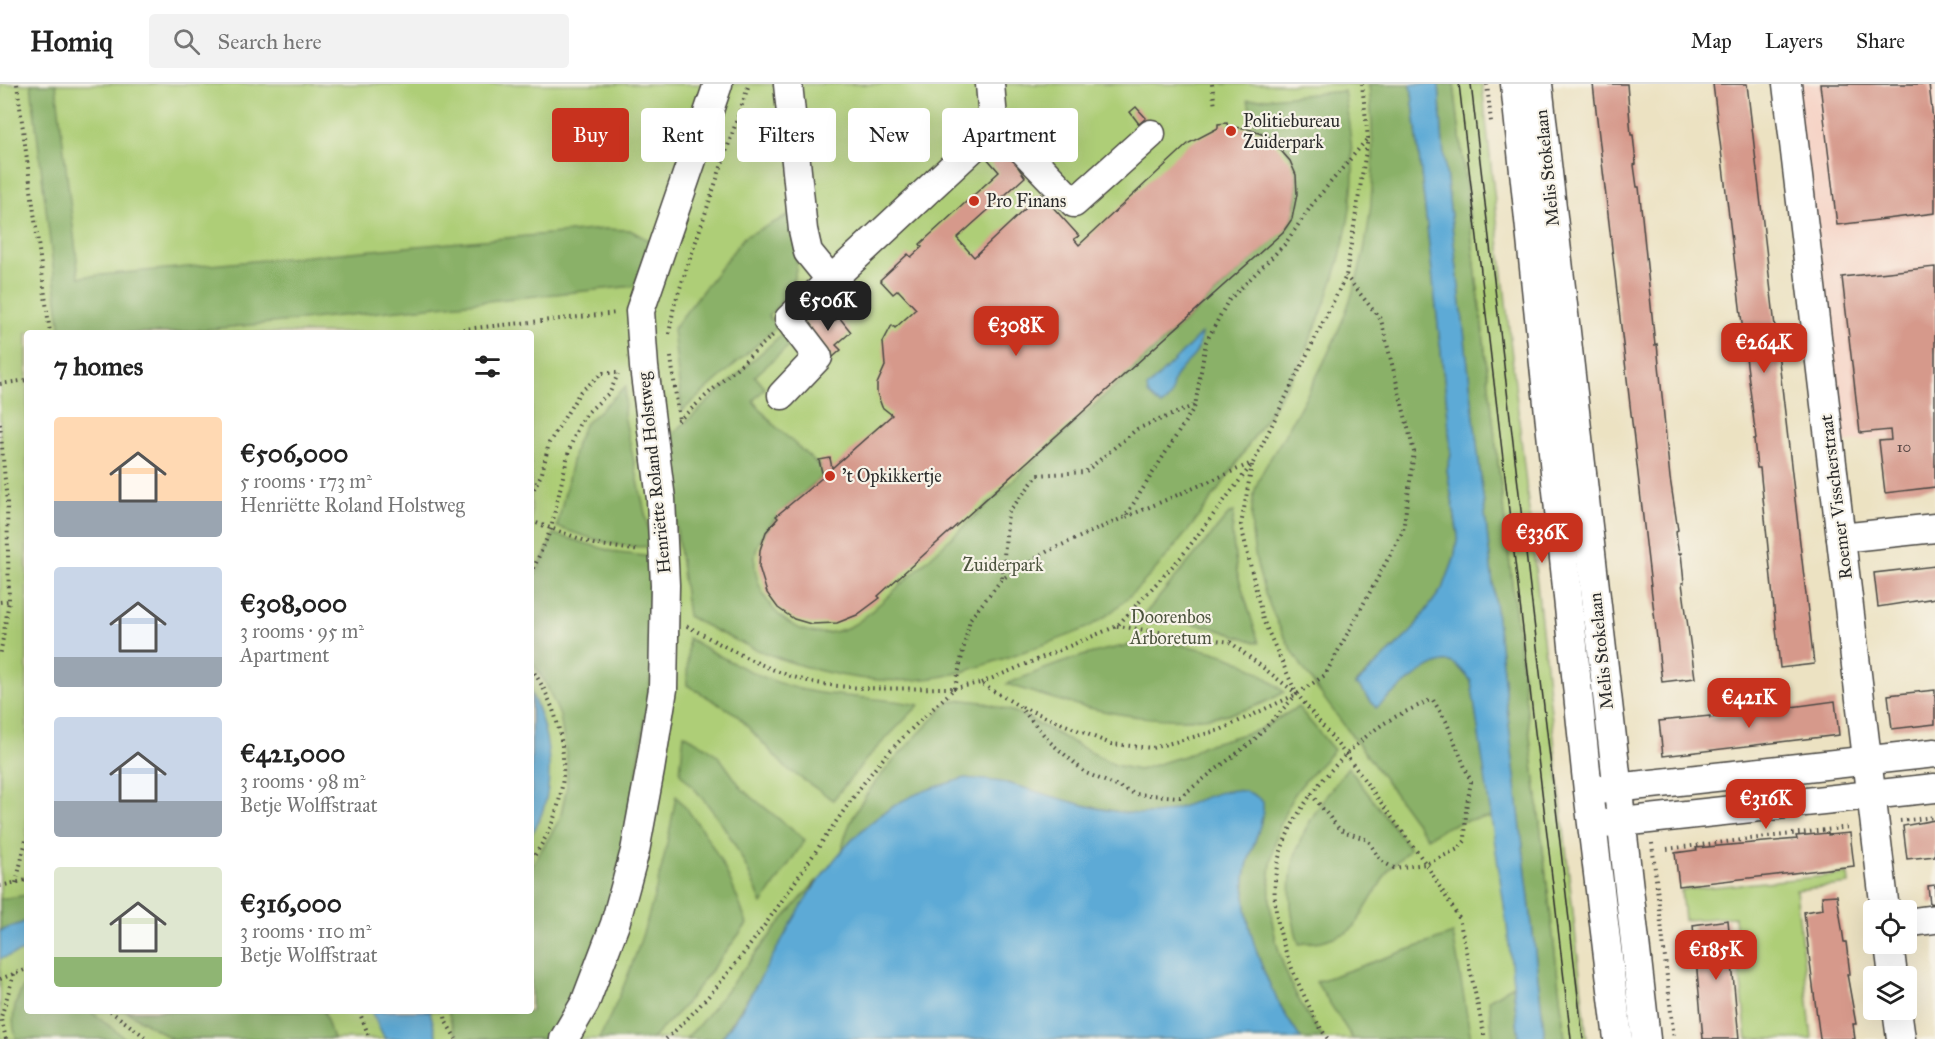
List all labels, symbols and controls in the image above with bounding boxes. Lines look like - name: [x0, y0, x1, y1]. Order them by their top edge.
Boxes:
- search box: [149, 14, 569, 68]
- text: Homiq: [30, 24, 113, 59]
- icon: search: [170, 25, 203, 58]
- text: Search here: [218, 28, 322, 55]
- text: Map: [1691, 28, 1732, 54]
- text: Layers: [1765, 28, 1823, 54]
- text: Share: [1856, 28, 1905, 54]
- chip: Buy: [552, 108, 629, 162]
- chip: Rent: [641, 108, 725, 162]
- chip: Filters: [737, 108, 836, 162]
- chip: New: [848, 108, 930, 162]
- chip: Apartment: [942, 108, 1078, 162]
- street label: Melis Stokelaan: [1530, 108, 1564, 228]
- place label: Politiebureau Zuiderpark: [1243, 110, 1340, 153]
- marker: Politiebureau Zuiderpark: [1224, 124, 1238, 138]
- place label: Pro Finans: [986, 190, 1066, 212]
- marker: Pro Finans: [967, 194, 981, 208]
- pin: €506K: [786, 281, 870, 332]
- text: €506K: [799, 288, 857, 312]
- pin: €308K: [974, 306, 1058, 357]
- text: €308K: [988, 313, 1044, 337]
- pin: €264K: [1722, 323, 1806, 374]
- text: €264K: [1735, 330, 1793, 354]
- text: 7 homes: [54, 350, 143, 382]
- icon: filters: [471, 350, 504, 383]
- street label: Henriëtte Roland Holstweg: [632, 370, 677, 575]
- street label: Roemer Visscherstraat: [1815, 413, 1857, 581]
- text: €506,000: [240, 437, 348, 469]
- house number: 10: [1897, 438, 1911, 456]
- icon: home: [102, 441, 174, 513]
- place label: 't Opkikkertje: [842, 465, 942, 487]
- text: 5 rooms · 173 m²: [240, 469, 372, 493]
- marker: 't Opkikkertje: [823, 469, 837, 483]
- text: Henriëtte Roland Holstweg: [240, 493, 465, 517]
- pin: €336K: [1500, 513, 1584, 564]
- text: €336K: [1516, 520, 1568, 544]
- park label: Zuiderpark: [963, 554, 1044, 576]
- text: €308,000: [240, 587, 347, 619]
- icon: home: [102, 591, 174, 663]
- street label: Melis Stokelaan: [1584, 591, 1618, 711]
- park label: Doorenbos Arboretum: [1129, 606, 1212, 649]
- text: 3 rooms · 95 m²: [240, 619, 364, 643]
- text: Apartment: [240, 643, 329, 667]
- pin: €421K: [1707, 678, 1791, 729]
- text: €421K: [1721, 685, 1777, 709]
- text: €421,000: [240, 737, 345, 769]
- icon: home: [102, 741, 174, 813]
- text: 3 rooms · 98 m²: [240, 769, 365, 793]
- pin: €316K: [1724, 779, 1808, 830]
- text: €316K: [1740, 786, 1792, 810]
- text: Betje Wolffstraat: [240, 793, 378, 817]
- text: €316,000: [240, 887, 342, 919]
- icon: home: [102, 891, 174, 963]
- map controls: [1863, 900, 1917, 1020]
- button: locate: [1863, 900, 1917, 954]
- text: 3 rooms · 110 m²: [240, 919, 371, 943]
- pin: €185K: [1674, 930, 1758, 981]
- text: €185K: [1689, 937, 1743, 961]
- text: Betje Wolffstraat: [240, 943, 378, 967]
- button: layers: [1863, 966, 1917, 1020]

